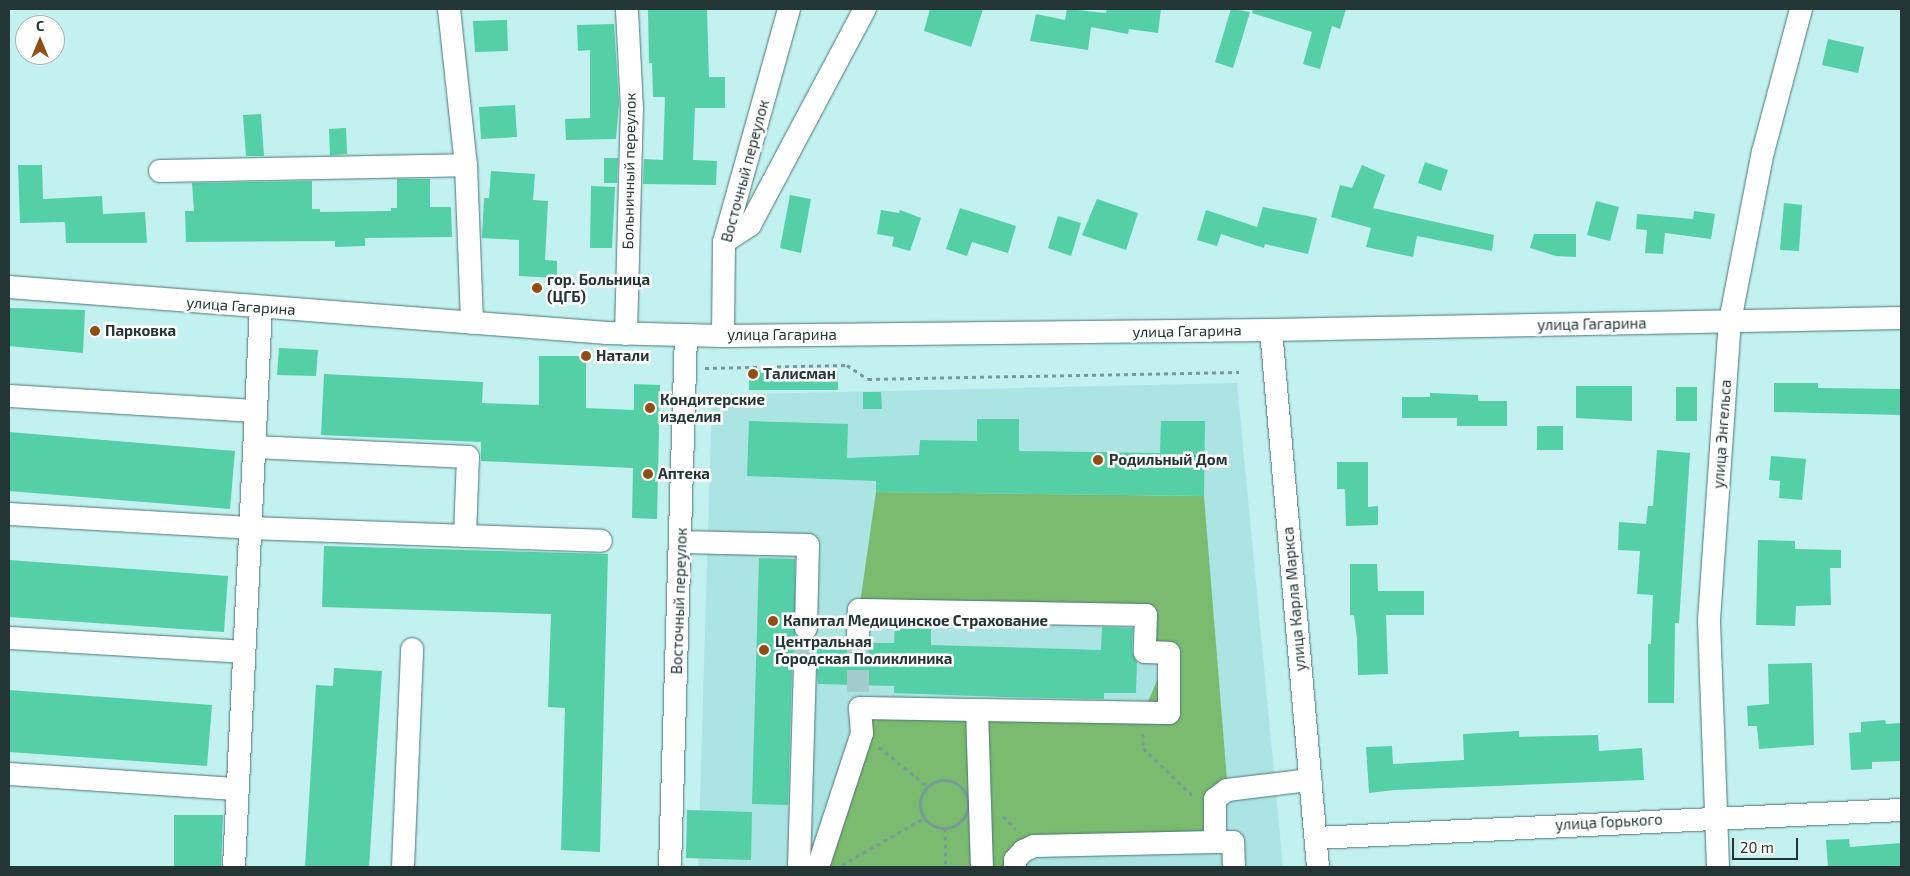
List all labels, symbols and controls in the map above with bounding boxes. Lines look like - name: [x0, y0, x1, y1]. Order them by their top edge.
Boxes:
- north arrow: [15, 15, 65, 65]
- text: С: [36, 17, 44, 34]
- street label: Больничный переулок: [619, 92, 639, 250]
- street label: Восточный переулок: [717, 98, 773, 244]
- place label: гор. Больница (ЦГБ): [547, 270, 650, 305]
- marker: гор. Больница (ЦГБ): [531, 282, 543, 294]
- street label: улица Гагарина: [186, 293, 296, 319]
- street label: улица Гагарина: [1537, 314, 1647, 334]
- street label: улица Гагарина: [1132, 321, 1242, 341]
- place label: Парковка: [105, 322, 176, 340]
- marker: Парковка: [89, 325, 101, 337]
- street label: улица Гагарина: [727, 326, 837, 344]
- place label: Натали: [596, 347, 649, 365]
- marker: Натали: [580, 350, 592, 362]
- place label: Талисман: [763, 365, 836, 383]
- marker: Талисман: [747, 368, 759, 380]
- street label: улица Энгельса: [1709, 379, 1735, 489]
- place label: Кондитерские изделия: [660, 390, 765, 425]
- marker: Кондитерские изделия: [644, 402, 656, 414]
- place label: Родильный Дом: [1109, 451, 1227, 469]
- marker: Родильный Дом: [1091, 453, 1105, 467]
- place label: Аптека: [658, 465, 710, 483]
- marker: Аптека: [642, 468, 654, 480]
- street label: улица Карла Маркса: [1279, 526, 1309, 672]
- street label: Восточный переулок: [667, 527, 691, 675]
- place label: Капитал Медицинское Страхование: [783, 612, 1048, 630]
- marker: Капитал Медицинское Страхование: [767, 615, 779, 627]
- place label: Центральная Городская Поликлиника: [775, 632, 952, 667]
- marker: Центральная Городская Поликлиника: [757, 643, 771, 657]
- street label: улица Горького: [1555, 810, 1663, 834]
- scale bar: [1735, 828, 1801, 860]
- text: 20 m: [1740, 838, 1774, 856]

